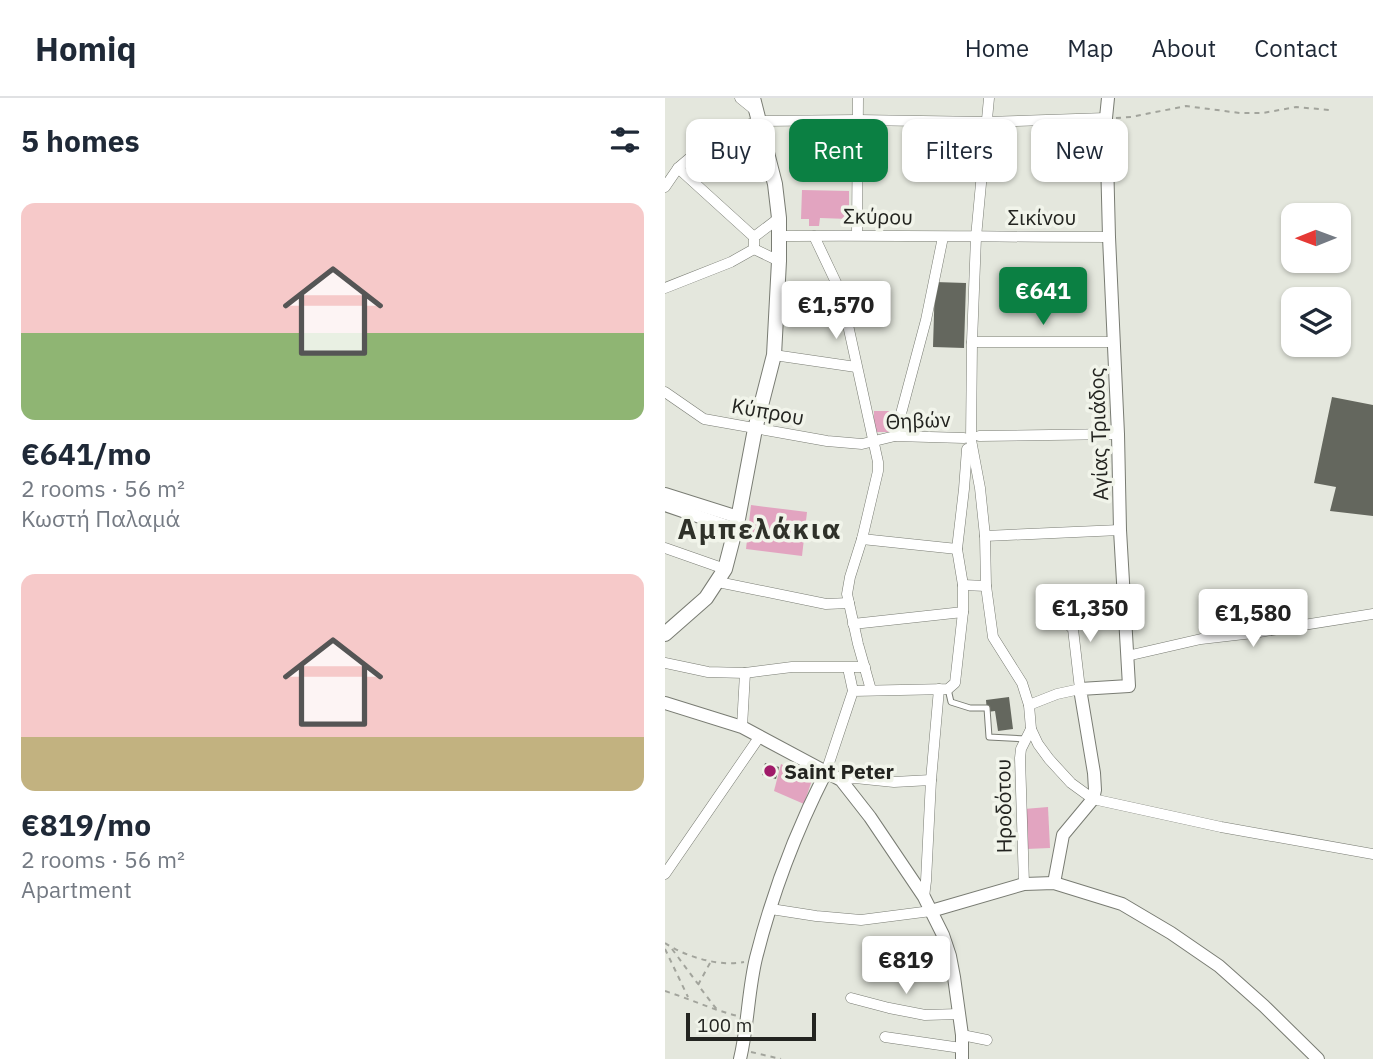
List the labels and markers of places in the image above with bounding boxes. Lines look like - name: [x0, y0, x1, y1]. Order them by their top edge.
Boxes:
- pin: €641: [1002, 268, 1084, 327]
- pin: €1,570: [779, 282, 893, 341]
- pin: €1,350: [1033, 584, 1147, 644]
- pin: €1,580: [1196, 589, 1310, 649]
- place label: Saint Peter: [784, 757, 894, 785]
- marker: Saint Peter: [762, 763, 778, 779]
- pin: €819: [865, 936, 947, 996]

